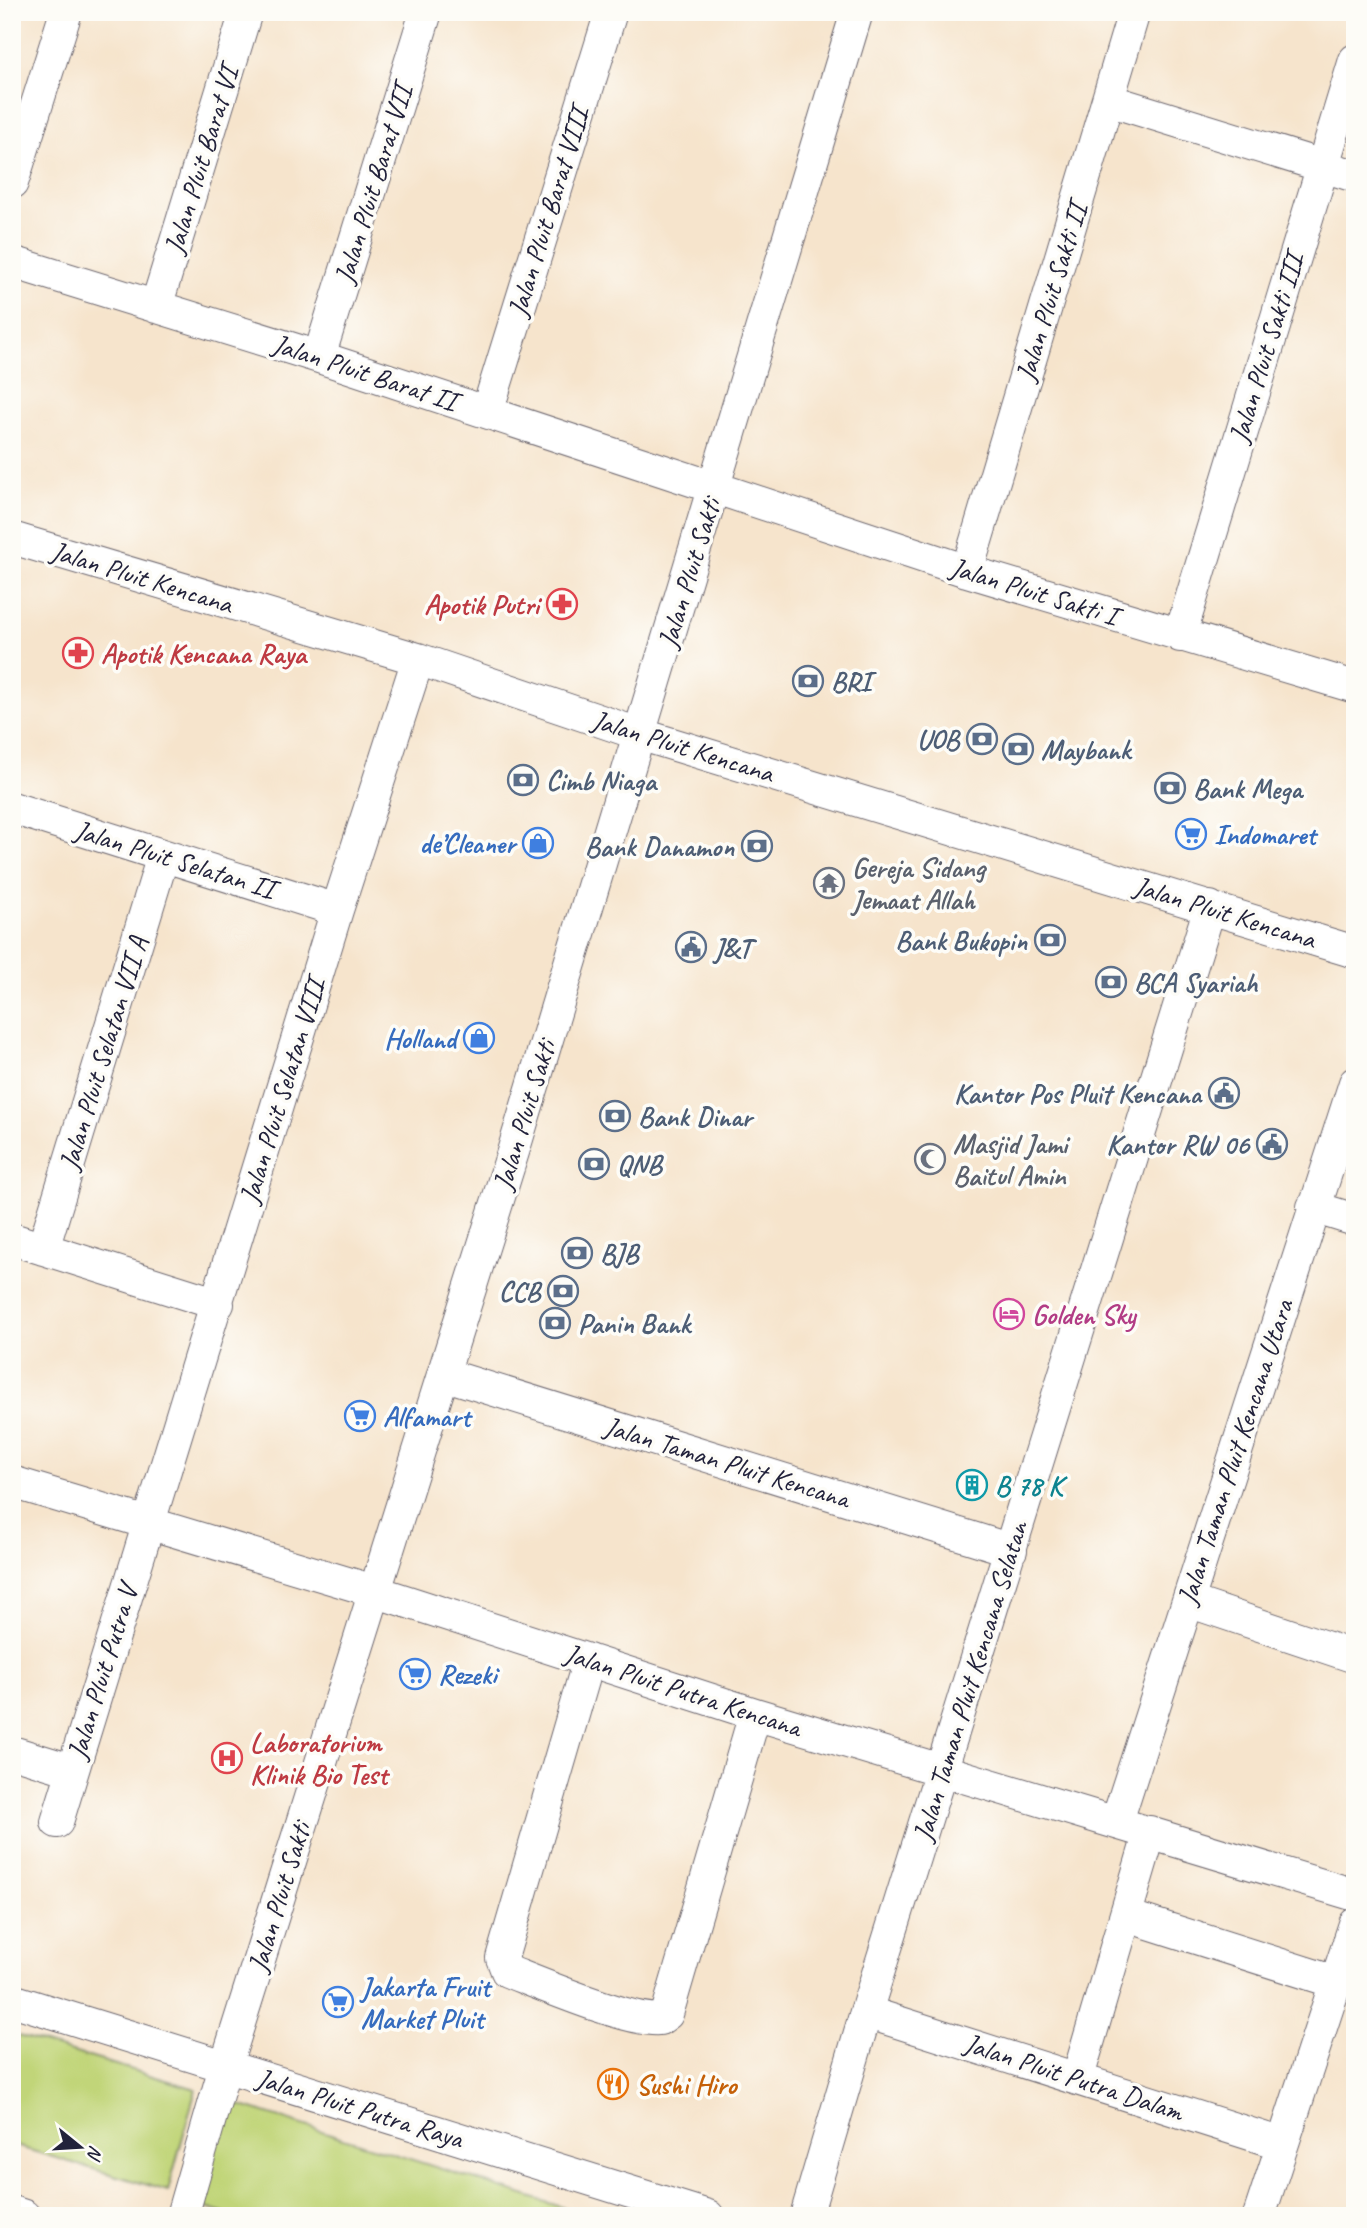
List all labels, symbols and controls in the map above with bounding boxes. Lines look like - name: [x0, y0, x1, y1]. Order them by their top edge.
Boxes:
- street label: Jalan Pluit Barat VI: [155, 57, 248, 260]
- street label: Jalan Pluit Barat VII: [326, 75, 421, 289]
- street label: Jalan Pluit Barat VIII: [499, 98, 598, 323]
- street label: Jalan Pluit Sakti II: [1007, 193, 1096, 387]
- street label: Jalan Pluit Sakti III: [1220, 244, 1313, 448]
- street label: Jalan Pluit Barat II: [267, 325, 467, 420]
- street label: Jalan Pluit Sakti: [649, 490, 729, 654]
- street label: Jalan Pluit Kencana: [45, 532, 239, 622]
- street label: Jalan Pluit Sakti I: [945, 548, 1127, 635]
- place label: Apotik Putri: [424, 587, 543, 622]
- pharmacy icon: Apotik Putri: [545, 587, 579, 621]
- pharmacy icon: Apotik Kencana Raya: [61, 636, 95, 670]
- place label: Apotik Kencana Raya: [101, 636, 309, 671]
- bank icon: BRI: [791, 664, 825, 698]
- place label: BRI: [831, 664, 878, 699]
- street label: Jalan Pluit Kencana: [586, 701, 780, 791]
- place label: UOB: [917, 722, 961, 757]
- bank icon: UOB: [965, 722, 999, 756]
- bank icon: Maybank: [1001, 732, 1035, 766]
- place label: Maybank: [1041, 732, 1133, 767]
- bank icon: Cimb Niaga: [506, 763, 540, 797]
- place label: Cimb Niaga: [546, 763, 658, 798]
- bank icon: Bank Mega: [1153, 771, 1187, 805]
- place label: Bank Mega: [1193, 771, 1304, 806]
- street label: Jalan Pluit Selatan II: [69, 811, 285, 908]
- supermarket icon: Indomaret: [1174, 817, 1208, 851]
- place label: Indomaret: [1214, 817, 1319, 852]
- place label: de’Cleaner: [420, 826, 518, 861]
- shop icon: de’Cleaner: [521, 826, 555, 860]
- place label: Bank Danamon: [585, 829, 735, 864]
- bank icon: Bank Danamon: [740, 829, 774, 863]
- place label: Gereja Sidang Jemaat Allah: [850, 850, 988, 917]
- temple icon: Gereja Sidang Jemaat Allah: [812, 866, 846, 900]
- street label: Jalan Pluit Kencana: [1128, 867, 1322, 957]
- place label: Bank Bukopin: [895, 923, 1028, 958]
- bank icon: Bank Bukopin: [1033, 923, 1067, 957]
- public building icon: J&T: [674, 930, 708, 964]
- place label: J&T: [712, 930, 758, 965]
- street label: Jalan Pluit Selatan VII A: [50, 931, 155, 1176]
- bank icon: BCA Syariah: [1094, 965, 1128, 999]
- place label: BCA Syariah: [1134, 965, 1258, 1000]
- street label: Jalan Pluit Selatan VIII: [231, 969, 334, 1209]
- place label: Holland: [384, 1021, 461, 1056]
- shop icon: Holland: [462, 1021, 496, 1055]
- street label: Jalan Pluit Sakti: [484, 1032, 564, 1196]
- place label: Kantor Pos Pluit Kencana: [954, 1076, 1204, 1111]
- public building icon: Kantor Pos Pluit Kencana: [1207, 1076, 1241, 1110]
- bank icon: Bank Dinar: [598, 1099, 632, 1133]
- place label: Bank Dinar: [638, 1099, 755, 1134]
- place label: Masjid Jami Baitul Amin: [953, 1126, 1071, 1193]
- place label: Kantor RW 06: [1106, 1127, 1251, 1162]
- public building icon: Kantor RW 06: [1255, 1127, 1289, 1161]
- mosque icon: Masjid Jami Baitul Amin: [913, 1142, 947, 1176]
- bank icon: QNB: [577, 1147, 611, 1181]
- place label: QNB: [617, 1147, 664, 1182]
- bank icon: BJB: [560, 1236, 594, 1270]
- place label: BJB: [600, 1236, 640, 1271]
- place label: CCB: [499, 1274, 542, 1309]
- bank icon: CCB: [546, 1274, 580, 1308]
- street label: Jalan Taman Pluit Kencana Utara: [1169, 1294, 1301, 1611]
- hotel icon: Golden Sky: [992, 1297, 1026, 1331]
- place label: Golden Sky: [1032, 1297, 1138, 1333]
- bank icon: Panin Bank: [538, 1306, 572, 1340]
- place label: Panin Bank: [578, 1306, 693, 1341]
- supermarket icon: Alfamart: [343, 1399, 377, 1433]
- place label: Alfamart: [383, 1399, 474, 1434]
- street label: Jalan Taman Pluit Kencana: [599, 1408, 856, 1517]
- building icon: B 78 K: [955, 1468, 989, 1502]
- place label: B 78 K: [995, 1468, 1068, 1503]
- street label: Jalan Taman Pluit Kencana Selatan: [904, 1516, 1036, 1847]
- street label: Jalan Pluit Putra V: [58, 1576, 147, 1765]
- street label: Jalan Pluit Putra Kencana: [559, 1635, 808, 1745]
- supermarket icon: Rezeki: [398, 1657, 432, 1691]
- place label: Rezeki: [438, 1657, 500, 1692]
- place label: Laboratorium Klinik Bio Test: [250, 1725, 391, 1792]
- hospital icon: Laboratorium Klinik Bio Test: [210, 1741, 244, 1775]
- street label: Jalan Pluit Sakti: [239, 1814, 319, 1978]
- place label: Jakarta Fruit Market Pluit: [359, 1969, 494, 2036]
- supermarket icon: Jakarta Fruit Market Pluit: [321, 1985, 355, 2019]
- street label: Jalan Pluit Putra Dalam: [958, 2025, 1190, 2129]
- street label: Jalan Pluit Putra Raya: [251, 2059, 469, 2156]
- restaurant icon: Sushi Hiro: [596, 2067, 630, 2101]
- place label: Sushi Hiro: [636, 2067, 738, 2102]
- north arrow: [46, 2112, 116, 2182]
- text: N: [81, 2143, 108, 2164]

